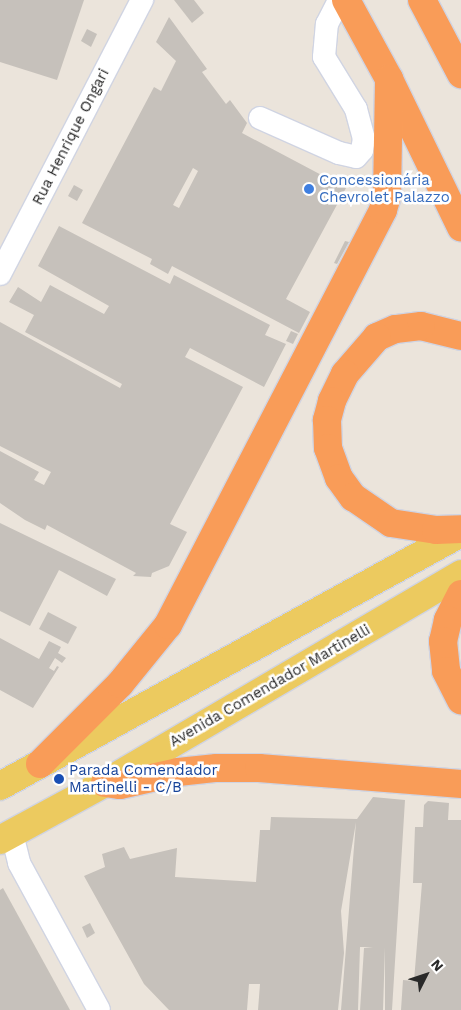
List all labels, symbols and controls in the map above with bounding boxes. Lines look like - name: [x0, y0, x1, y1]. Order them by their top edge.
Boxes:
- street label: Rua Henrique Ongari: [29, 66, 113, 208]
- place label: Concessionária Chevrolet Palazzo: [319, 171, 450, 206]
- marker: Concessionária Chevrolet Palazzo: [303, 183, 315, 195]
- street label: Avenida Comendador Martinelli: [166, 621, 374, 751]
- place label: Parada Comendador Martinelli - C/B: [69, 761, 218, 796]
- marker: Parada Comendador Martinelli - C/B: [53, 773, 65, 785]
- north arrow: [401, 950, 451, 1000]
- text: N: [428, 956, 447, 974]

